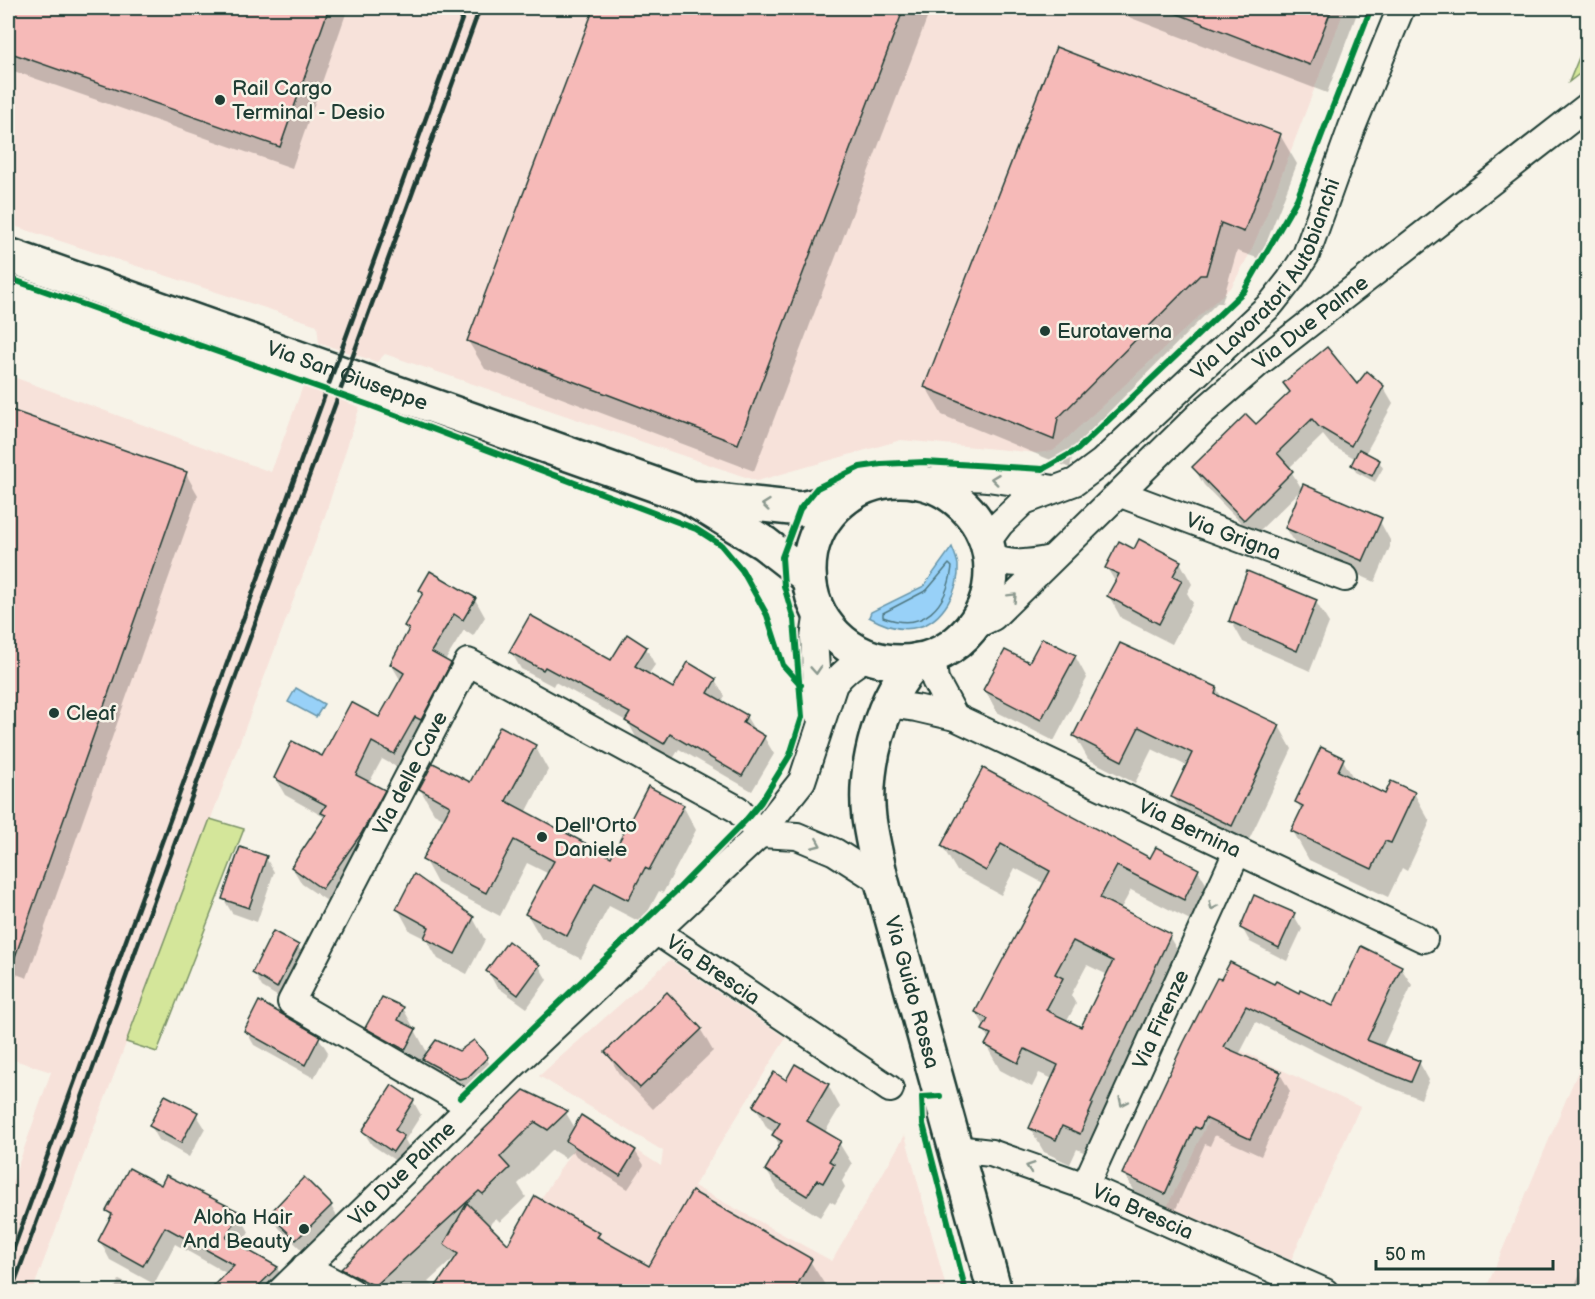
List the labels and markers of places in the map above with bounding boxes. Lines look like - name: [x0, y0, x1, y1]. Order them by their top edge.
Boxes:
- place label: Rail Cargo Terminal - Desio: [232, 76, 385, 125]
- marker: Rail Cargo Terminal - Desio: [213, 93, 227, 107]
- place label: Eurotaverna: [1057, 319, 1172, 344]
- marker: Eurotaverna: [1038, 324, 1052, 338]
- place label: Cleaf: [66, 701, 117, 726]
- marker: Cleaf: [47, 706, 61, 720]
- place label: Dell'Orto Daniele: [554, 813, 637, 862]
- marker: Dell'Orto Daniele: [535, 830, 549, 844]
- place label: Aloha Hair And Beauty: [183, 1205, 292, 1254]
- marker: Aloha Hair And Beauty: [297, 1222, 311, 1236]

